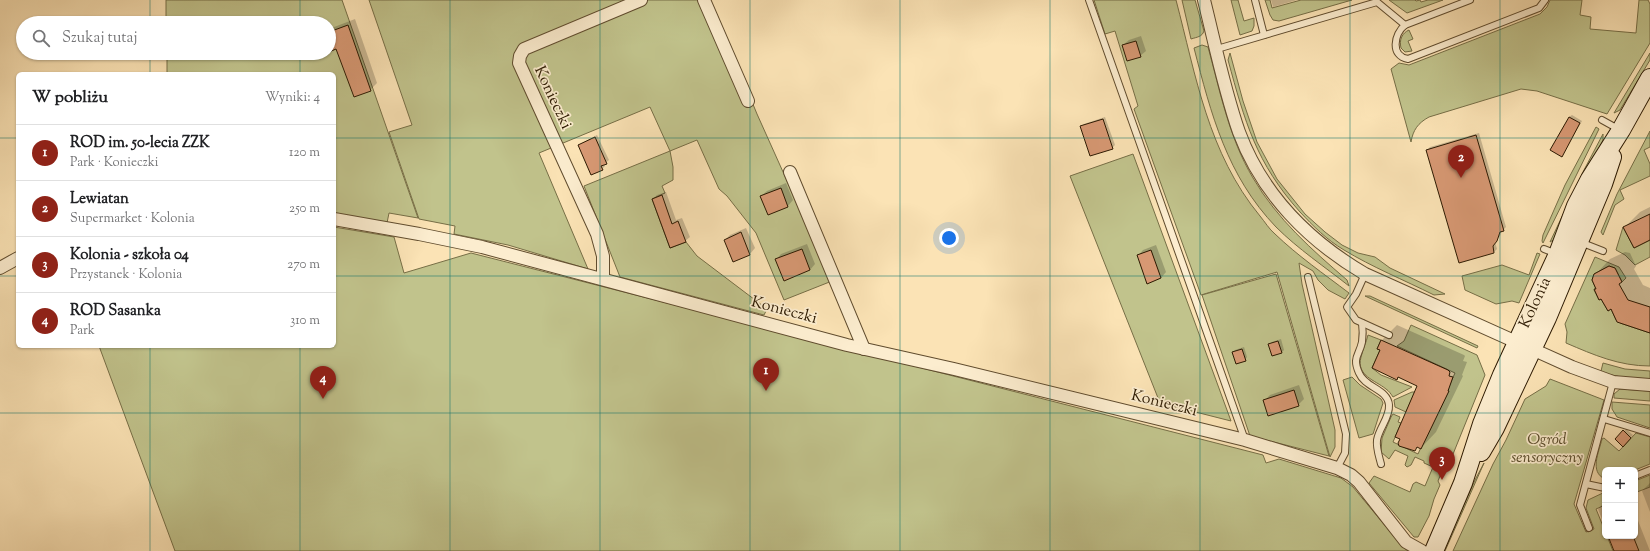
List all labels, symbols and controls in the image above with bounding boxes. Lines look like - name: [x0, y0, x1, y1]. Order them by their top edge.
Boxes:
- search box: [16, 16, 336, 60]
- icon: search: [30, 27, 52, 49]
- text: Szukaj tutaj: [62, 28, 137, 49]
- street label: Konieczki: [527, 63, 577, 134]
- text: W pobliżu: [32, 86, 108, 110]
- text: Wyniki: 4: [265, 89, 320, 107]
- text: ROD im. 50-lecia ZZK: [70, 133, 210, 154]
- text: 1: [43, 144, 47, 162]
- text: 120 m: [289, 144, 320, 162]
- pin: 2: [1448, 145, 1474, 178]
- text: Park · Konieczki: [70, 154, 159, 172]
- text: Lewiatan: [70, 189, 129, 210]
- text: 2: [42, 200, 48, 218]
- text: 250 m: [289, 200, 320, 218]
- text: Supermarket · Kolonia: [70, 210, 195, 228]
- your location: [939, 228, 959, 248]
- text: Kolonia - szkoła 04: [70, 245, 189, 266]
- text: 3: [42, 256, 48, 274]
- text: 270 m: [287, 256, 320, 274]
- text: Przystanek · Kolonia: [70, 266, 182, 284]
- street label: Kolonia: [1514, 273, 1558, 332]
- street label: Konieczki: [748, 291, 820, 331]
- text: ROD Sasanka: [70, 301, 161, 322]
- text: 4: [42, 312, 48, 330]
- text: 310 m: [290, 312, 320, 330]
- text: Park: [70, 322, 95, 340]
- pin: 1: [753, 358, 779, 391]
- pin: 4: [310, 366, 336, 399]
- street label: Konieczki: [1128, 385, 1200, 423]
- park label: Ogród sensoryczny: [1511, 429, 1584, 470]
- pin: 3: [1429, 447, 1455, 480]
- map controls: [1602, 467, 1638, 539]
- button: +: [1602, 467, 1638, 503]
- button: −: [1602, 503, 1638, 539]

